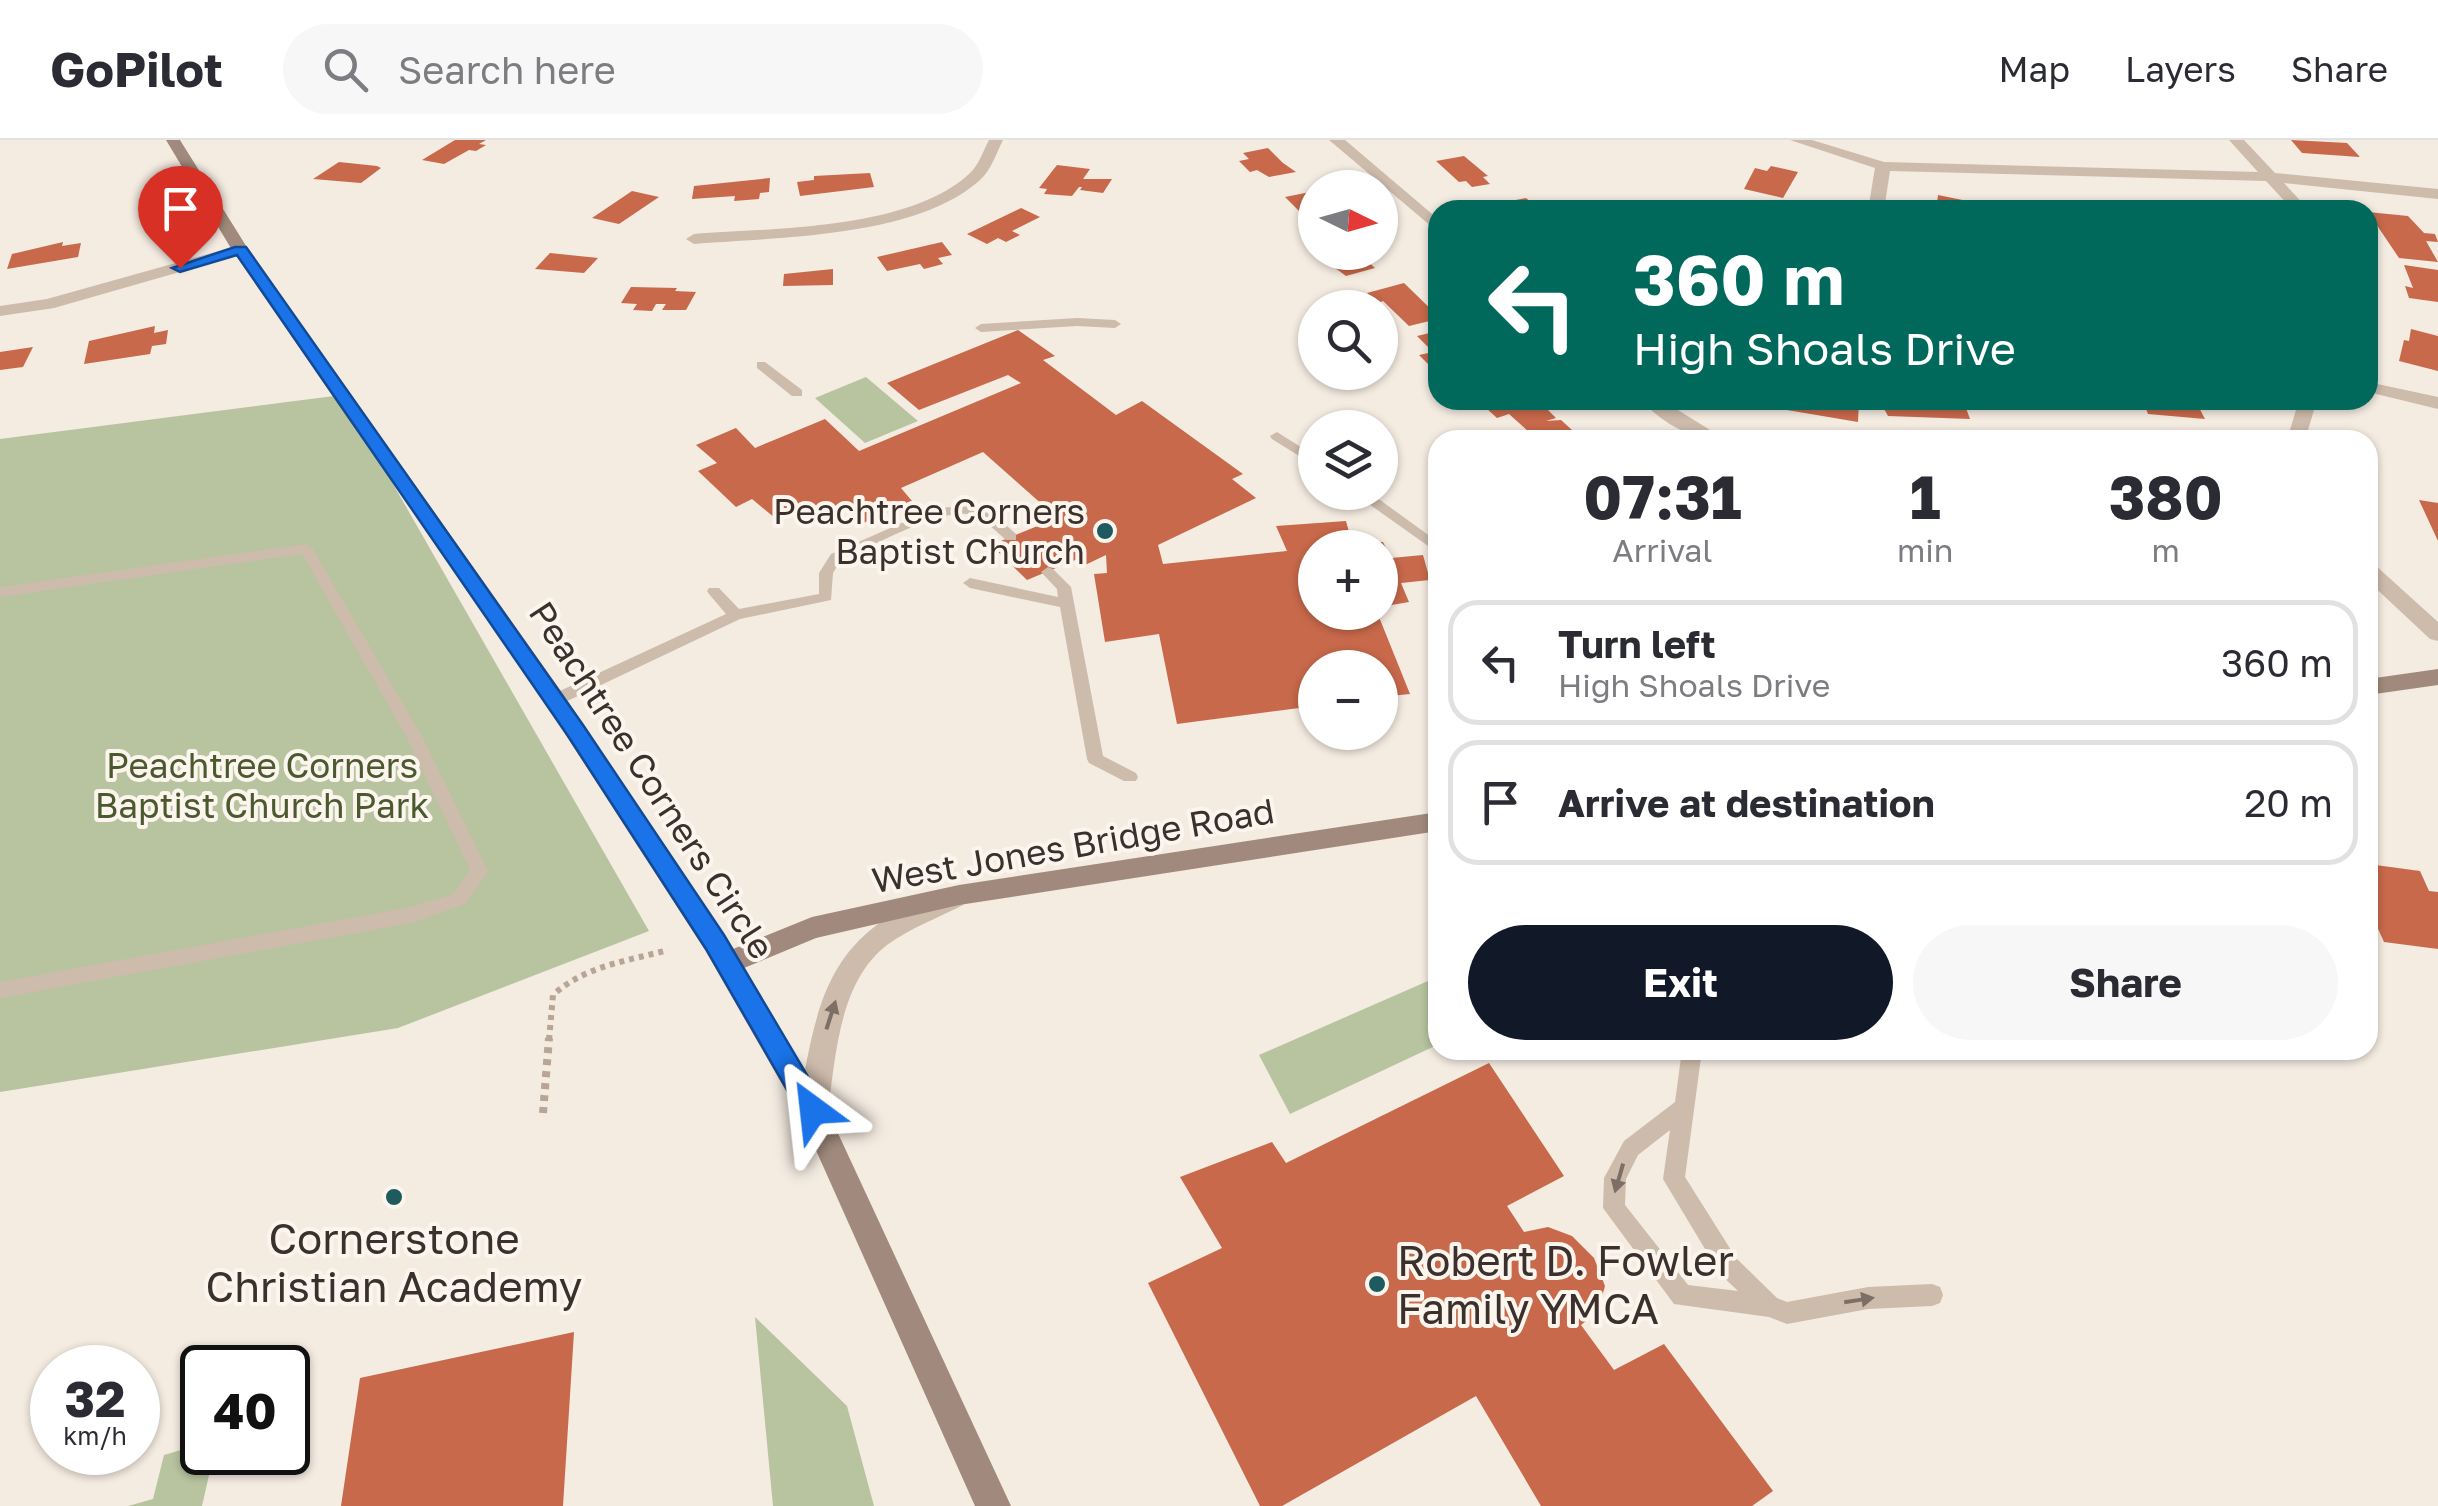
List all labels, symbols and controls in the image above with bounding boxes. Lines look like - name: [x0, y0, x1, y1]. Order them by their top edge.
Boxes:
- search box: [283, 24, 983, 114]
- text: GoPilot: [50, 40, 223, 98]
- icon: search: [318, 42, 373, 97]
- text: Search here: [398, 47, 616, 92]
- text: Map: [1999, 48, 2070, 90]
- text: Layers: [2125, 48, 2236, 90]
- text: Share: [2291, 48, 2388, 90]
- pin: [138, 166, 223, 269]
- north arrow: [1298, 170, 1398, 270]
- map controls: [1298, 170, 1398, 750]
- icon: arrive: [153, 181, 208, 236]
- text: 360 m: [1633, 236, 1844, 320]
- icon: left: [1468, 240, 1598, 370]
- button: search: [1298, 290, 1398, 390]
- text: High Shoals Drive: [1633, 321, 2016, 375]
- button: layers: [1298, 410, 1398, 510]
- text: 07:31: [1583, 460, 1742, 532]
- text: 1: [1910, 460, 1941, 532]
- text: 380: [2109, 460, 2223, 532]
- place label: Peachtree Corners Baptist Church: [773, 490, 1085, 572]
- marker: Peachtree Corners Baptist Church: [1094, 520, 1116, 542]
- button: +: [1298, 530, 1398, 630]
- text: Arrival: [1612, 531, 1713, 569]
- text: min: [1897, 531, 1953, 569]
- text: m: [2152, 531, 2180, 569]
- street label: Peachtree Corners Circle: [521, 593, 783, 967]
- text: Turn left: [1558, 621, 1716, 666]
- icon: left: [1473, 635, 1528, 690]
- text: 360 m: [2221, 640, 2333, 685]
- button: −: [1298, 650, 1398, 750]
- text: High Shoals Drive: [1558, 666, 1830, 704]
- park label: Peachtree Corners Baptist Church Park: [95, 744, 429, 826]
- icon: arrive: [1473, 775, 1528, 830]
- text: Arrive at destination: [1558, 780, 1935, 825]
- text: 20 m: [2244, 780, 2333, 825]
- street label: West Jones Bridge Road: [869, 789, 1277, 901]
- button: Exit: [1468, 925, 1893, 1040]
- button: Share: [1913, 925, 2338, 1040]
- one-way arrow: [824, 999, 839, 1029]
- position arrow: [761, 1058, 865, 1162]
- one-way arrow: [1611, 1163, 1626, 1193]
- marker: Cornerstone Christian Academy: [383, 1186, 405, 1208]
- place label: Cornerstone Christian Academy: [206, 1213, 582, 1311]
- place label: Robert D. Fowler Family YMCA: [1397, 1235, 1734, 1333]
- marker: Robert D. Fowler Family YMCA: [1366, 1273, 1388, 1295]
- one-way arrow: [1844, 1292, 1875, 1308]
- speed limit sign: 40: [180, 1345, 310, 1475]
- text: 32: [64, 1368, 125, 1428]
- text: km/h: [63, 1420, 127, 1451]

